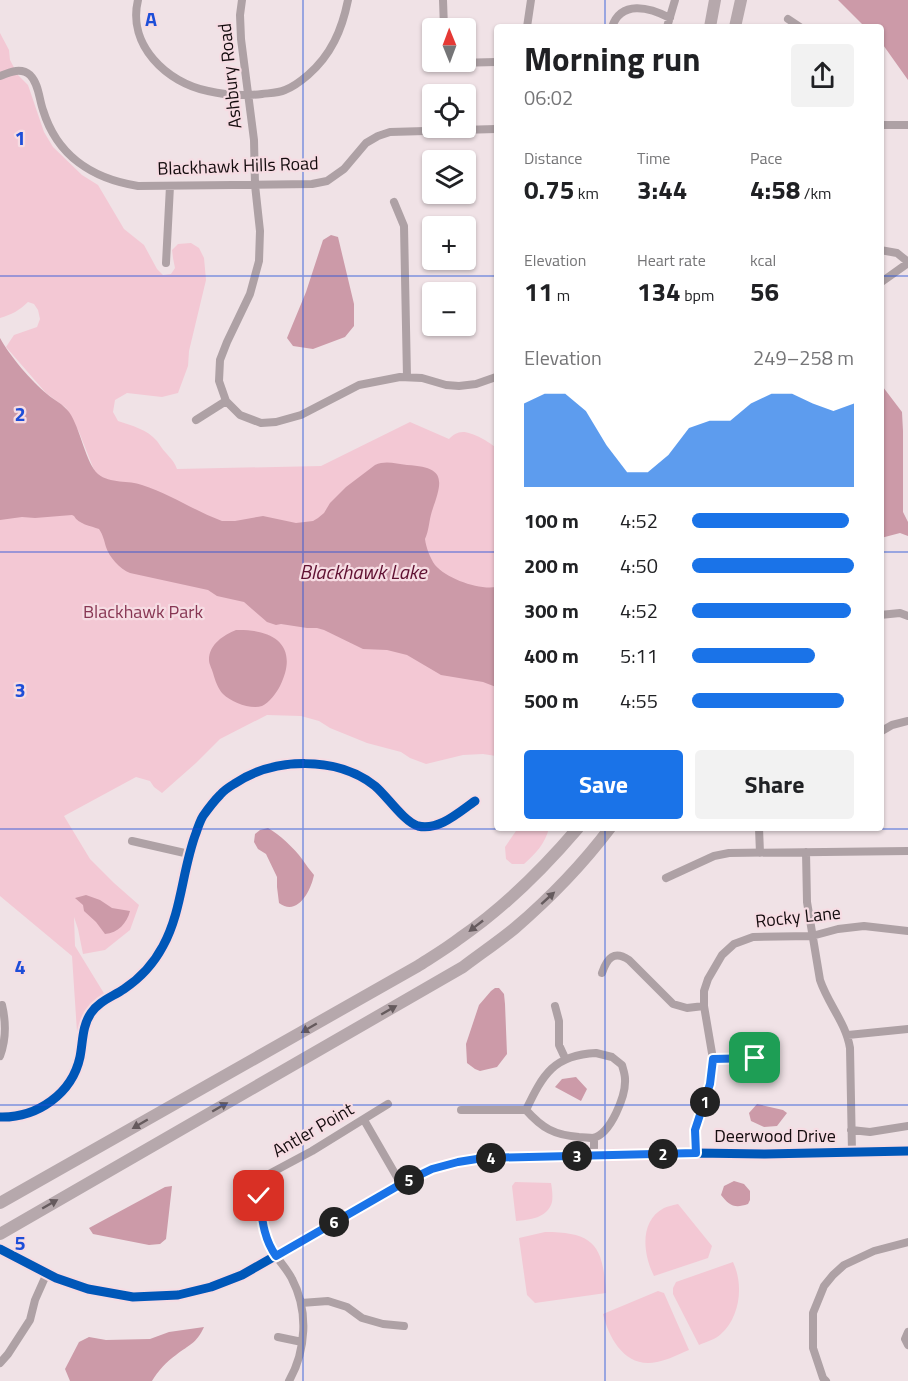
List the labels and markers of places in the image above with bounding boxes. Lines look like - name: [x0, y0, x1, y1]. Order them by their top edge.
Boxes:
- pin: [729, 1032, 780, 1083]
- pin: 1: [690, 1087, 720, 1117]
- pin: 2: [648, 1139, 678, 1169]
- pin: 3: [562, 1141, 592, 1171]
- pin: 4: [476, 1143, 506, 1173]
- pin: 5: [394, 1165, 424, 1195]
- pin: [233, 1170, 284, 1221]
- pin: 6: [319, 1207, 349, 1237]

